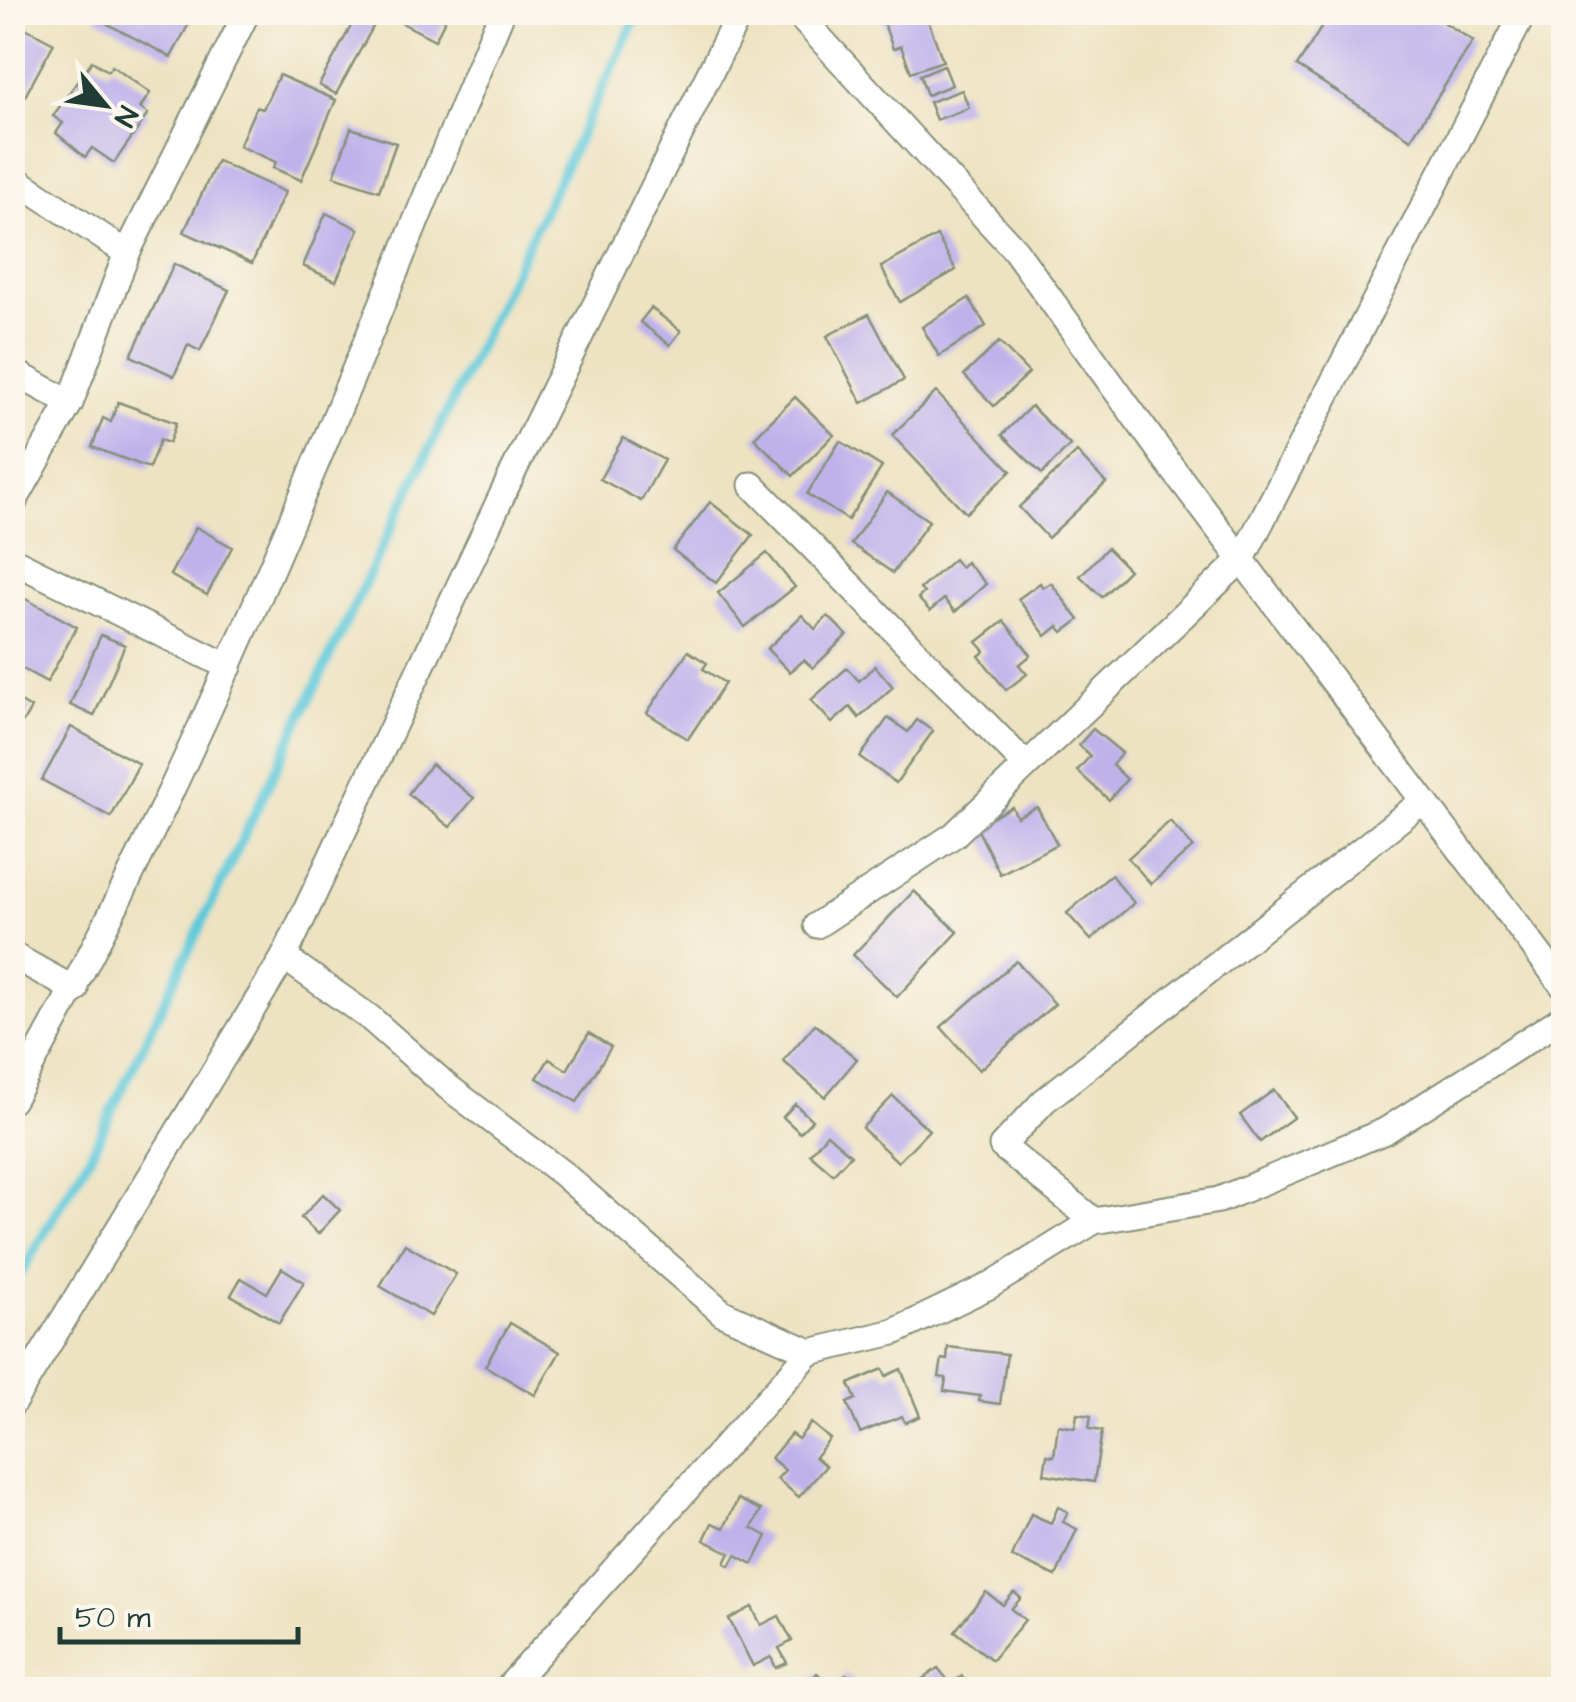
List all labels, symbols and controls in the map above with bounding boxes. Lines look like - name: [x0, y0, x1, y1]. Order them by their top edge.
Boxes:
- north arrow: [55, 55, 155, 155]
- text: N: [104, 99, 147, 134]
- scale bar: [60, 1582, 298, 1644]
- text: 50 m: [75, 1597, 151, 1639]

